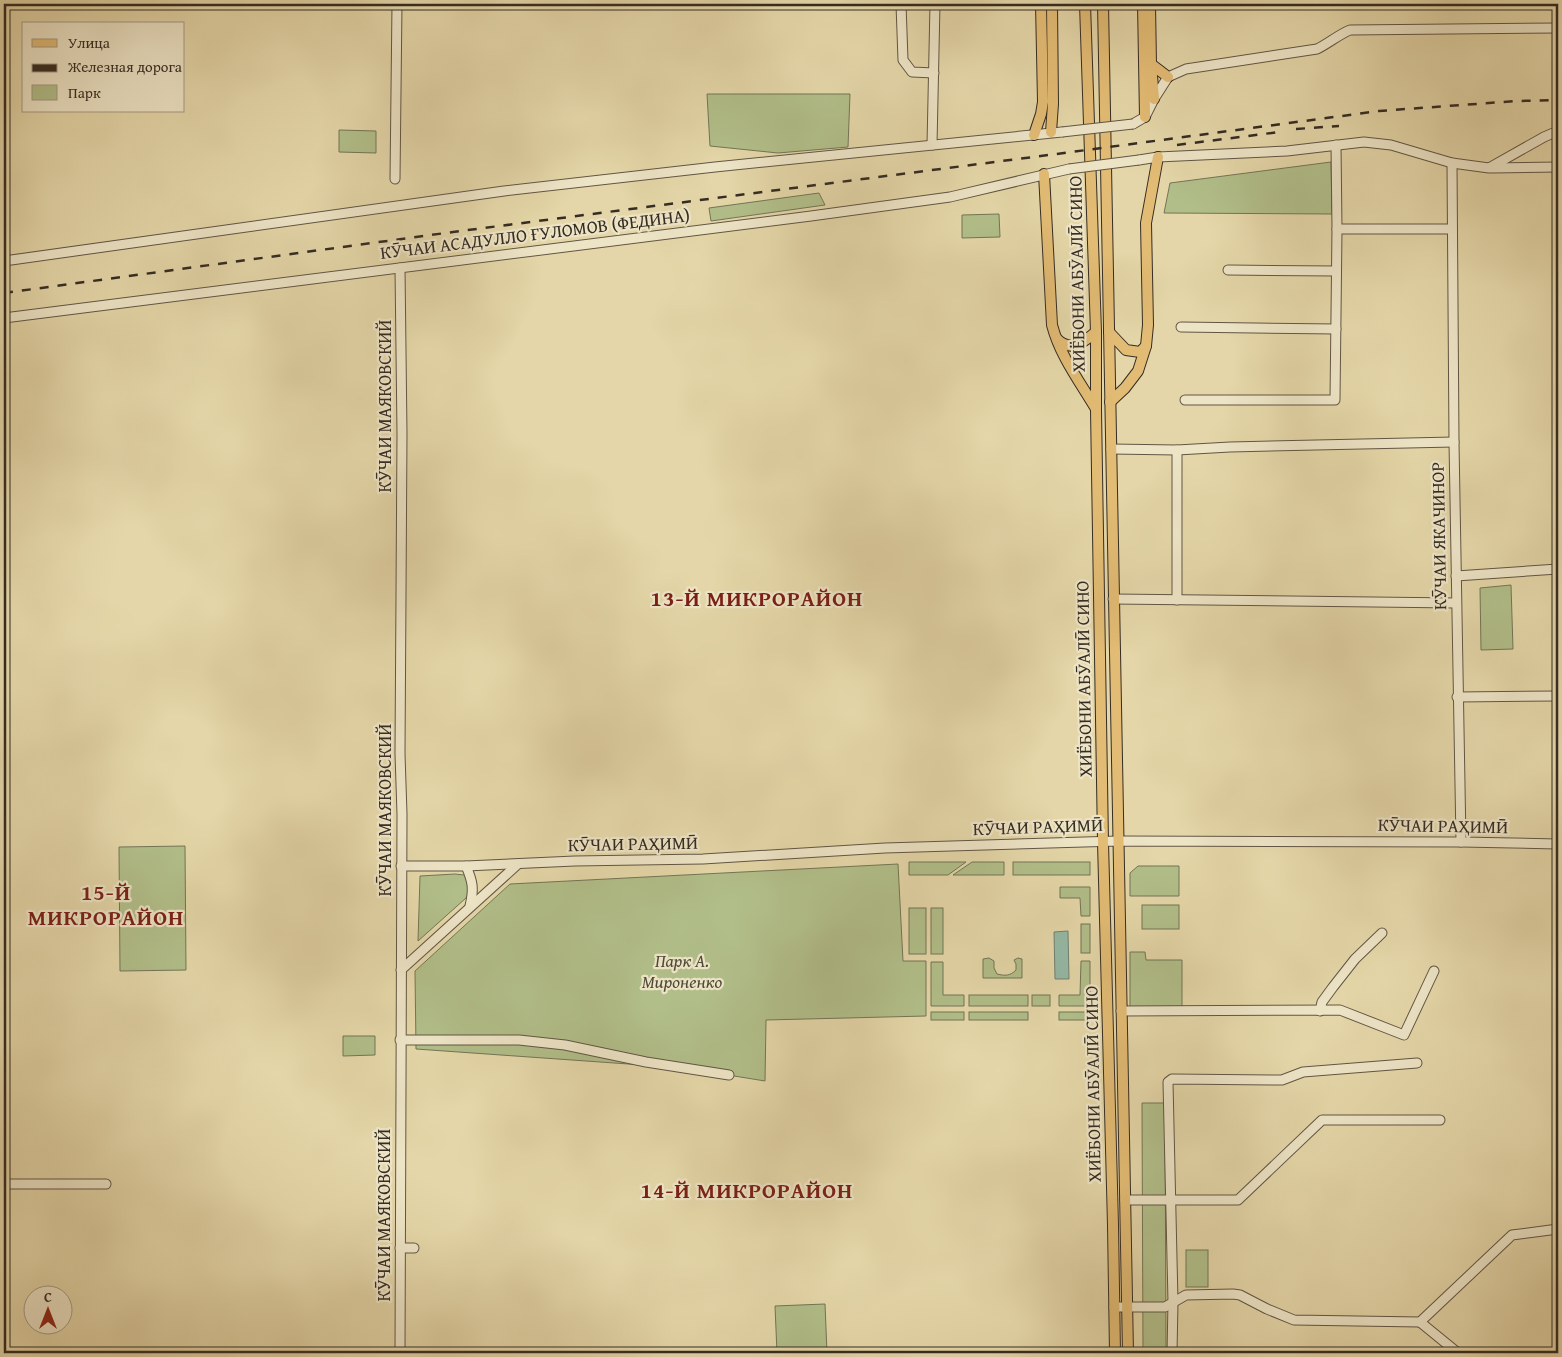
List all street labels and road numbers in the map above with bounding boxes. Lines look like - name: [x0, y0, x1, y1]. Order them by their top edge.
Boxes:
- street label: ХИЁБОНИ АБӮАЛӢ СИНО: [1061, 175, 1092, 373]
- street label: КӮЧАИ АСАДУЛЛО ҒУЛОМОВ (ФЕДИНА): [378, 201, 691, 266]
- street label: КӮЧАИ МАЯКОВСКИЙ: [371, 320, 398, 492]
- street label: КӮЧАИ ЯКАЧИНОР: [1424, 462, 1453, 610]
- street label: ХИЁБОНИ АБӮАЛӢ СИНО: [1068, 580, 1099, 778]
- street label: КӮЧАИ МАЯКОВСКИЙ: [371, 724, 398, 896]
- street label: КӮЧАИ РАҲИМӢ: [972, 811, 1104, 842]
- street label: КӮЧАИ РАҲИМӢ: [1378, 811, 1508, 840]
- street label: КӮЧАИ РАҲИМӢ: [568, 829, 698, 858]
- street label: ХИЁБОНИ АБӮАЛӢ СИНО: [1077, 985, 1108, 1183]
- street label: КӮЧАИ МАЯКОВСКИЙ: [370, 1129, 397, 1301]

